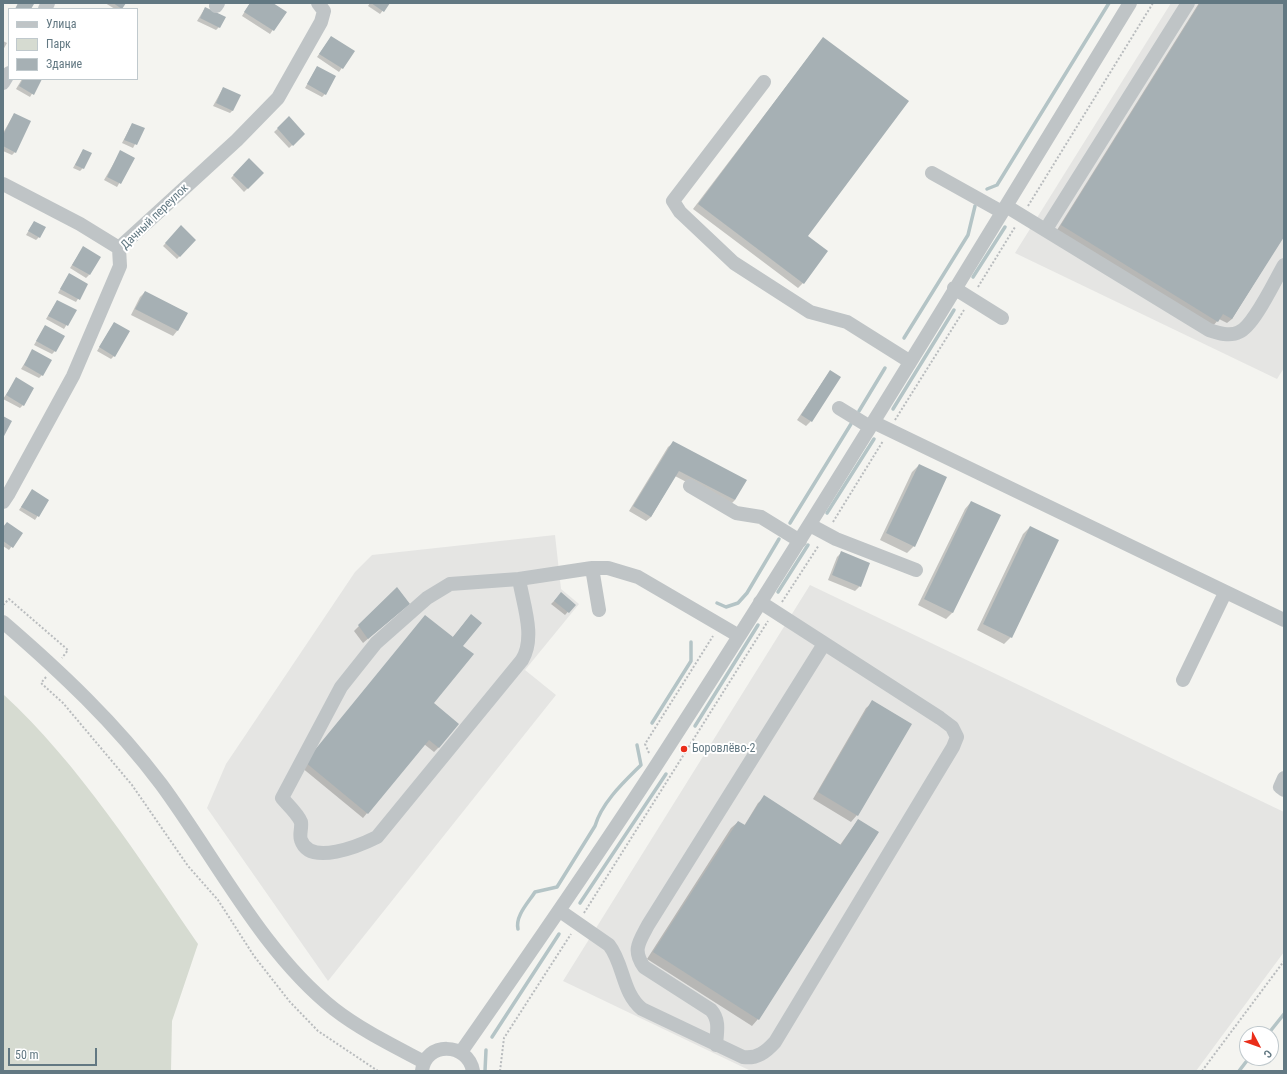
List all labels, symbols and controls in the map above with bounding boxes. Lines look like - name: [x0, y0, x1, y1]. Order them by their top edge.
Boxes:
- legend: [8, 8, 138, 80]
- text: Улица: [46, 17, 76, 31]
- text: Парк: [46, 37, 71, 51]
- text: Здание: [46, 57, 82, 71]
- street label: Дачный переулок: [118, 181, 192, 253]
- place label: Боровлёво-2: [692, 742, 755, 756]
- marker: Боровлёво-2: [679, 744, 689, 754]
- north arrow: [1239, 1026, 1279, 1066]
- scale bar: [10, 1040, 99, 1066]
- text: С: [1261, 1047, 1275, 1060]
- text: 50 m: [15, 1048, 39, 1062]

